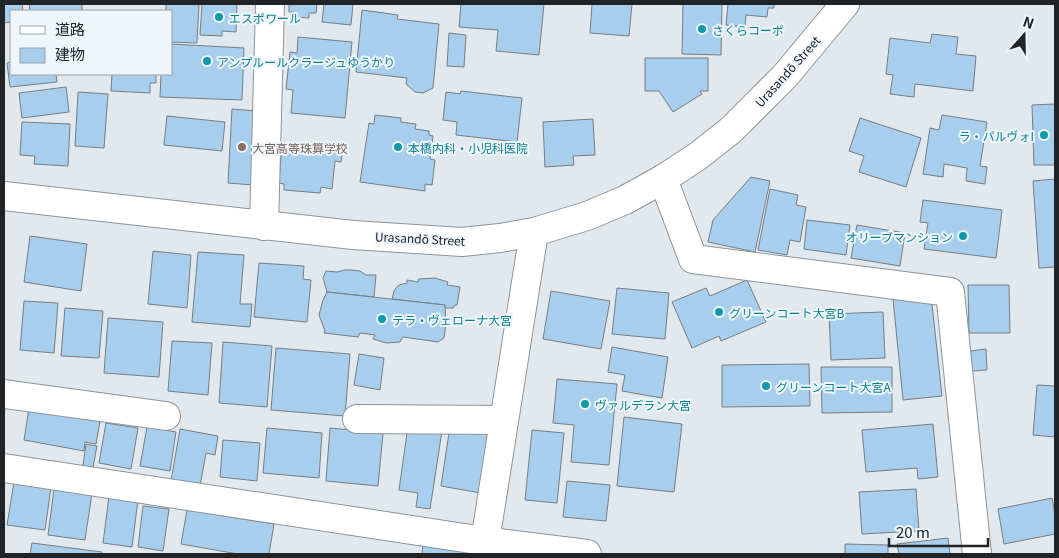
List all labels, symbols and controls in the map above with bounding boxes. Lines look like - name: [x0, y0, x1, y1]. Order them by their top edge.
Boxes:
- place label: エスポワール: [229, 9, 301, 26]
- legend: [10, 10, 172, 75]
- north arrow: [999, 10, 1049, 60]
- marker: エスポワール: [213, 11, 225, 23]
- text: N: [1020, 11, 1037, 33]
- text: 道路: [55, 18, 85, 39]
- place label: さくらコーポ: [712, 21, 784, 38]
- marker: さくらコーポ: [696, 23, 708, 35]
- street label: Urasandō Street: [750, 31, 824, 110]
- text: 建物: [55, 43, 85, 64]
- place label: アンプルールクラージュゆうかり: [217, 53, 395, 70]
- marker: アンプルールクラージュゆうかり: [201, 55, 213, 67]
- place label: ラ・パルヴォI: [958, 127, 1034, 144]
- marker: ラ・パルヴォI: [1038, 129, 1050, 141]
- place label: 大宮高等珠算学校: [252, 139, 348, 156]
- place label: 本橋内科・小児科医院: [408, 139, 528, 156]
- marker: 大宮高等珠算学校: [236, 141, 248, 153]
- marker: 本橋内科・小児科医院: [392, 141, 404, 153]
- street label: Urasandō Street: [374, 227, 466, 249]
- place label: オリーブマンション: [846, 228, 953, 245]
- marker: オリーブマンション: [957, 230, 969, 242]
- place label: グリーンコート大宮B: [729, 304, 844, 321]
- marker: グリーンコート大宮B: [713, 306, 725, 318]
- place label: テラ・ヴェローナ大宮: [392, 311, 512, 328]
- marker: テラ・ヴェローナ大宮: [376, 313, 388, 325]
- place label: グリーンコート大宮A: [776, 378, 891, 395]
- marker: グリーンコート大宮A: [760, 380, 772, 392]
- place label: ヴァルデラン大宮: [595, 396, 691, 413]
- marker: ヴァルデラン大宮: [579, 398, 591, 410]
- scale bar: [889, 516, 988, 548]
- text: 20 m: [896, 521, 930, 542]

